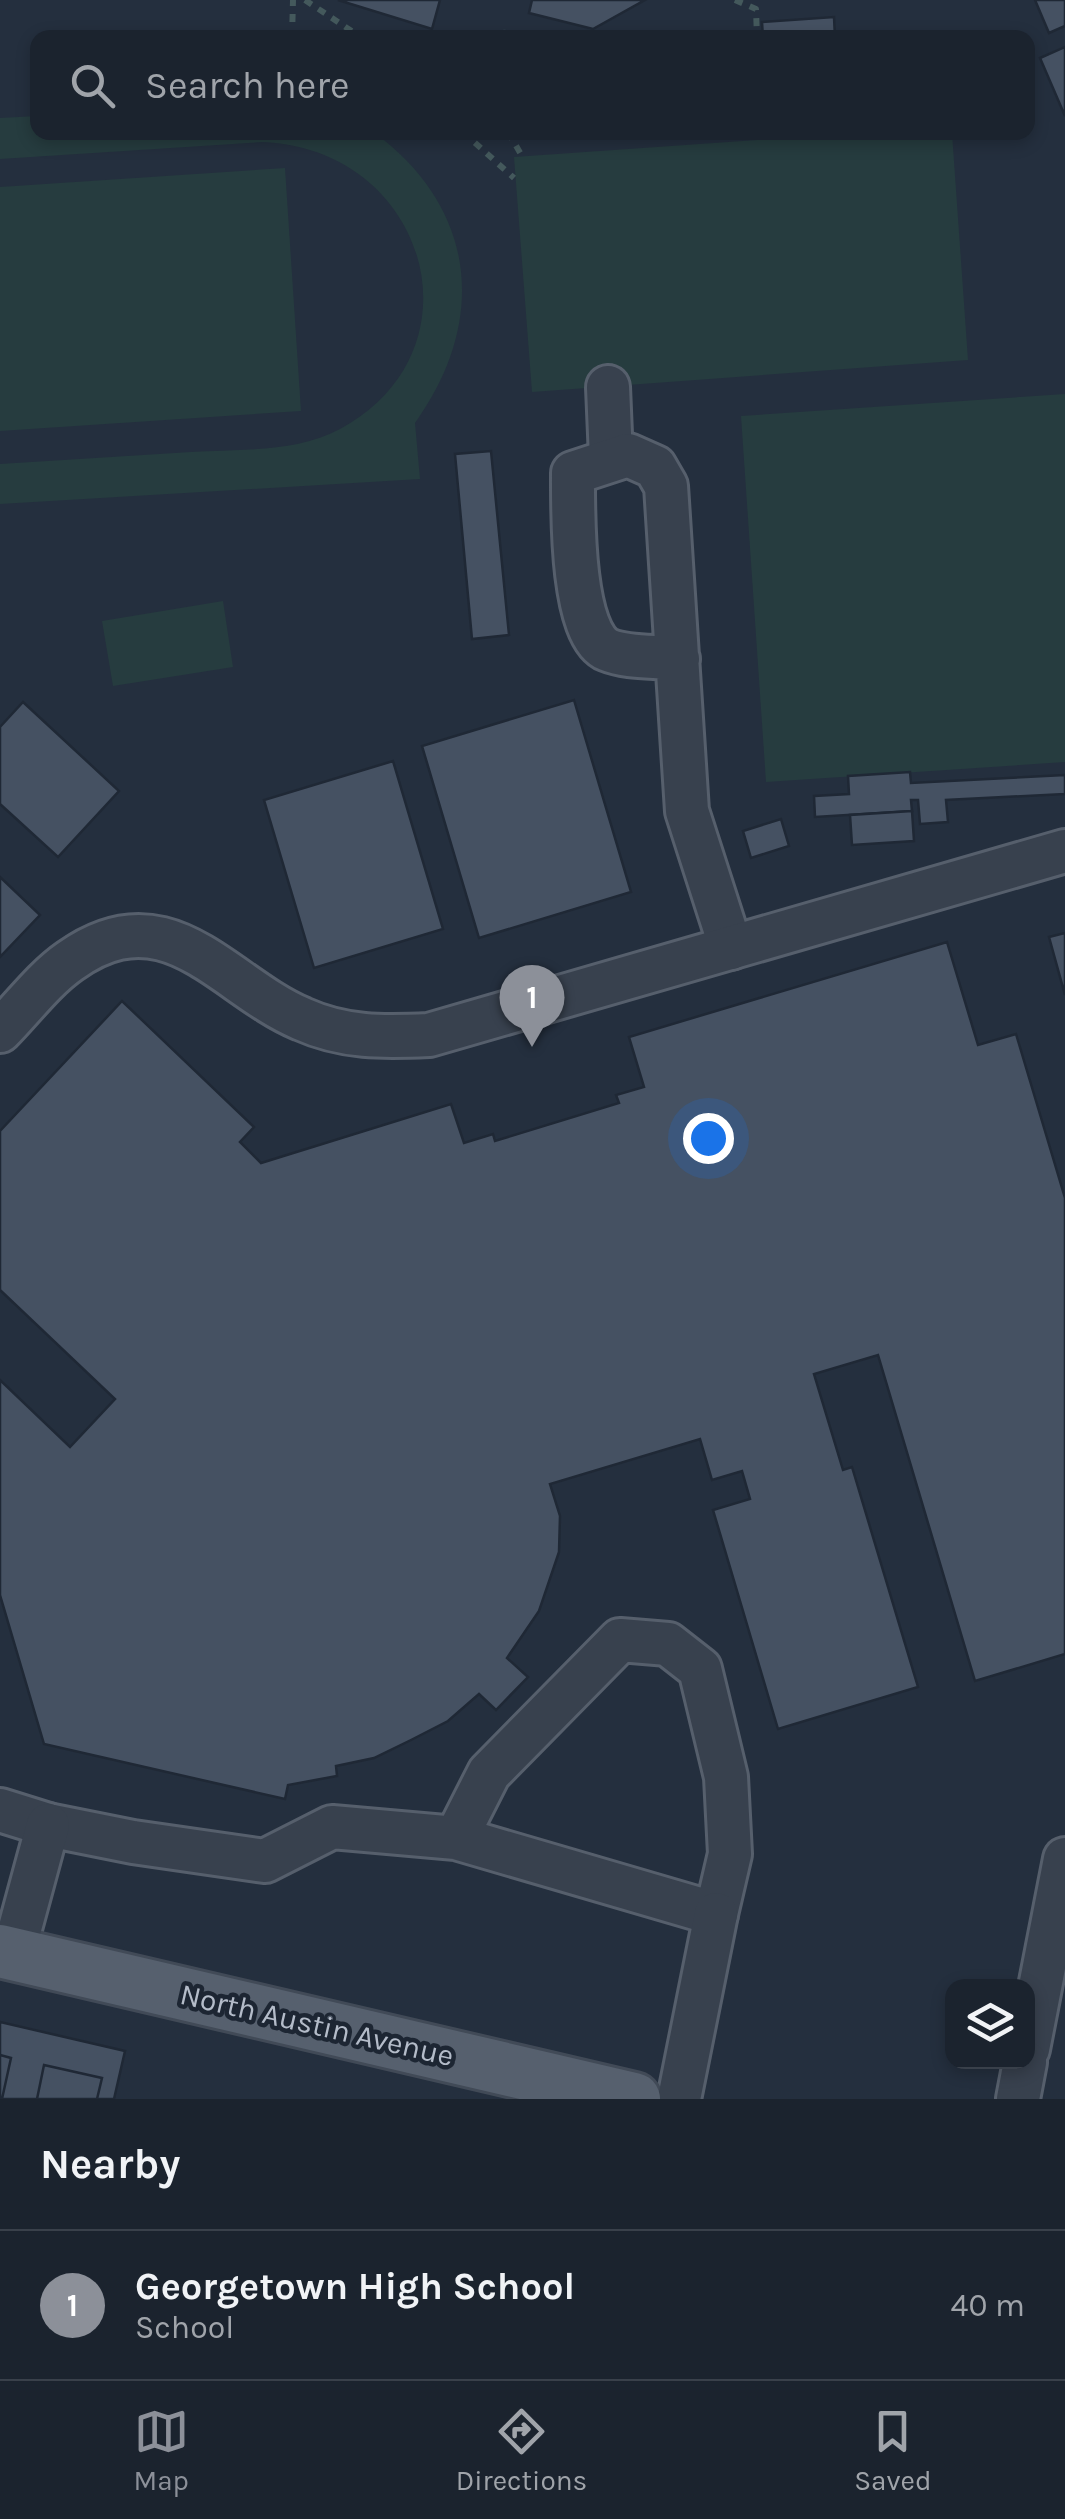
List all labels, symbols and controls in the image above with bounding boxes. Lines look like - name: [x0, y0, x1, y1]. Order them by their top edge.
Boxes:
- search box: [30, 30, 1035, 140]
- icon: search: [65, 58, 120, 113]
- text: Search here: [145, 63, 349, 108]
- pin: 1: [500, 964, 564, 1047]
- your location: [683, 1113, 734, 1164]
- street label: North Austin Avenue: [177, 1976, 457, 2074]
- map controls: [945, 1979, 1035, 2069]
- button: layers: [945, 1979, 1035, 2069]
- text: Nearby: [40, 2139, 180, 2189]
- text: Georgetown High School: [135, 2264, 575, 2309]
- text: 1: [67, 2287, 78, 2324]
- text: 40 m: [951, 2287, 1025, 2324]
- text: School: [135, 2309, 234, 2346]
- tab: Map: [133, 2404, 189, 2497]
- tab: Directions: [456, 2404, 587, 2497]
- tab: Saved: [854, 2404, 932, 2497]

